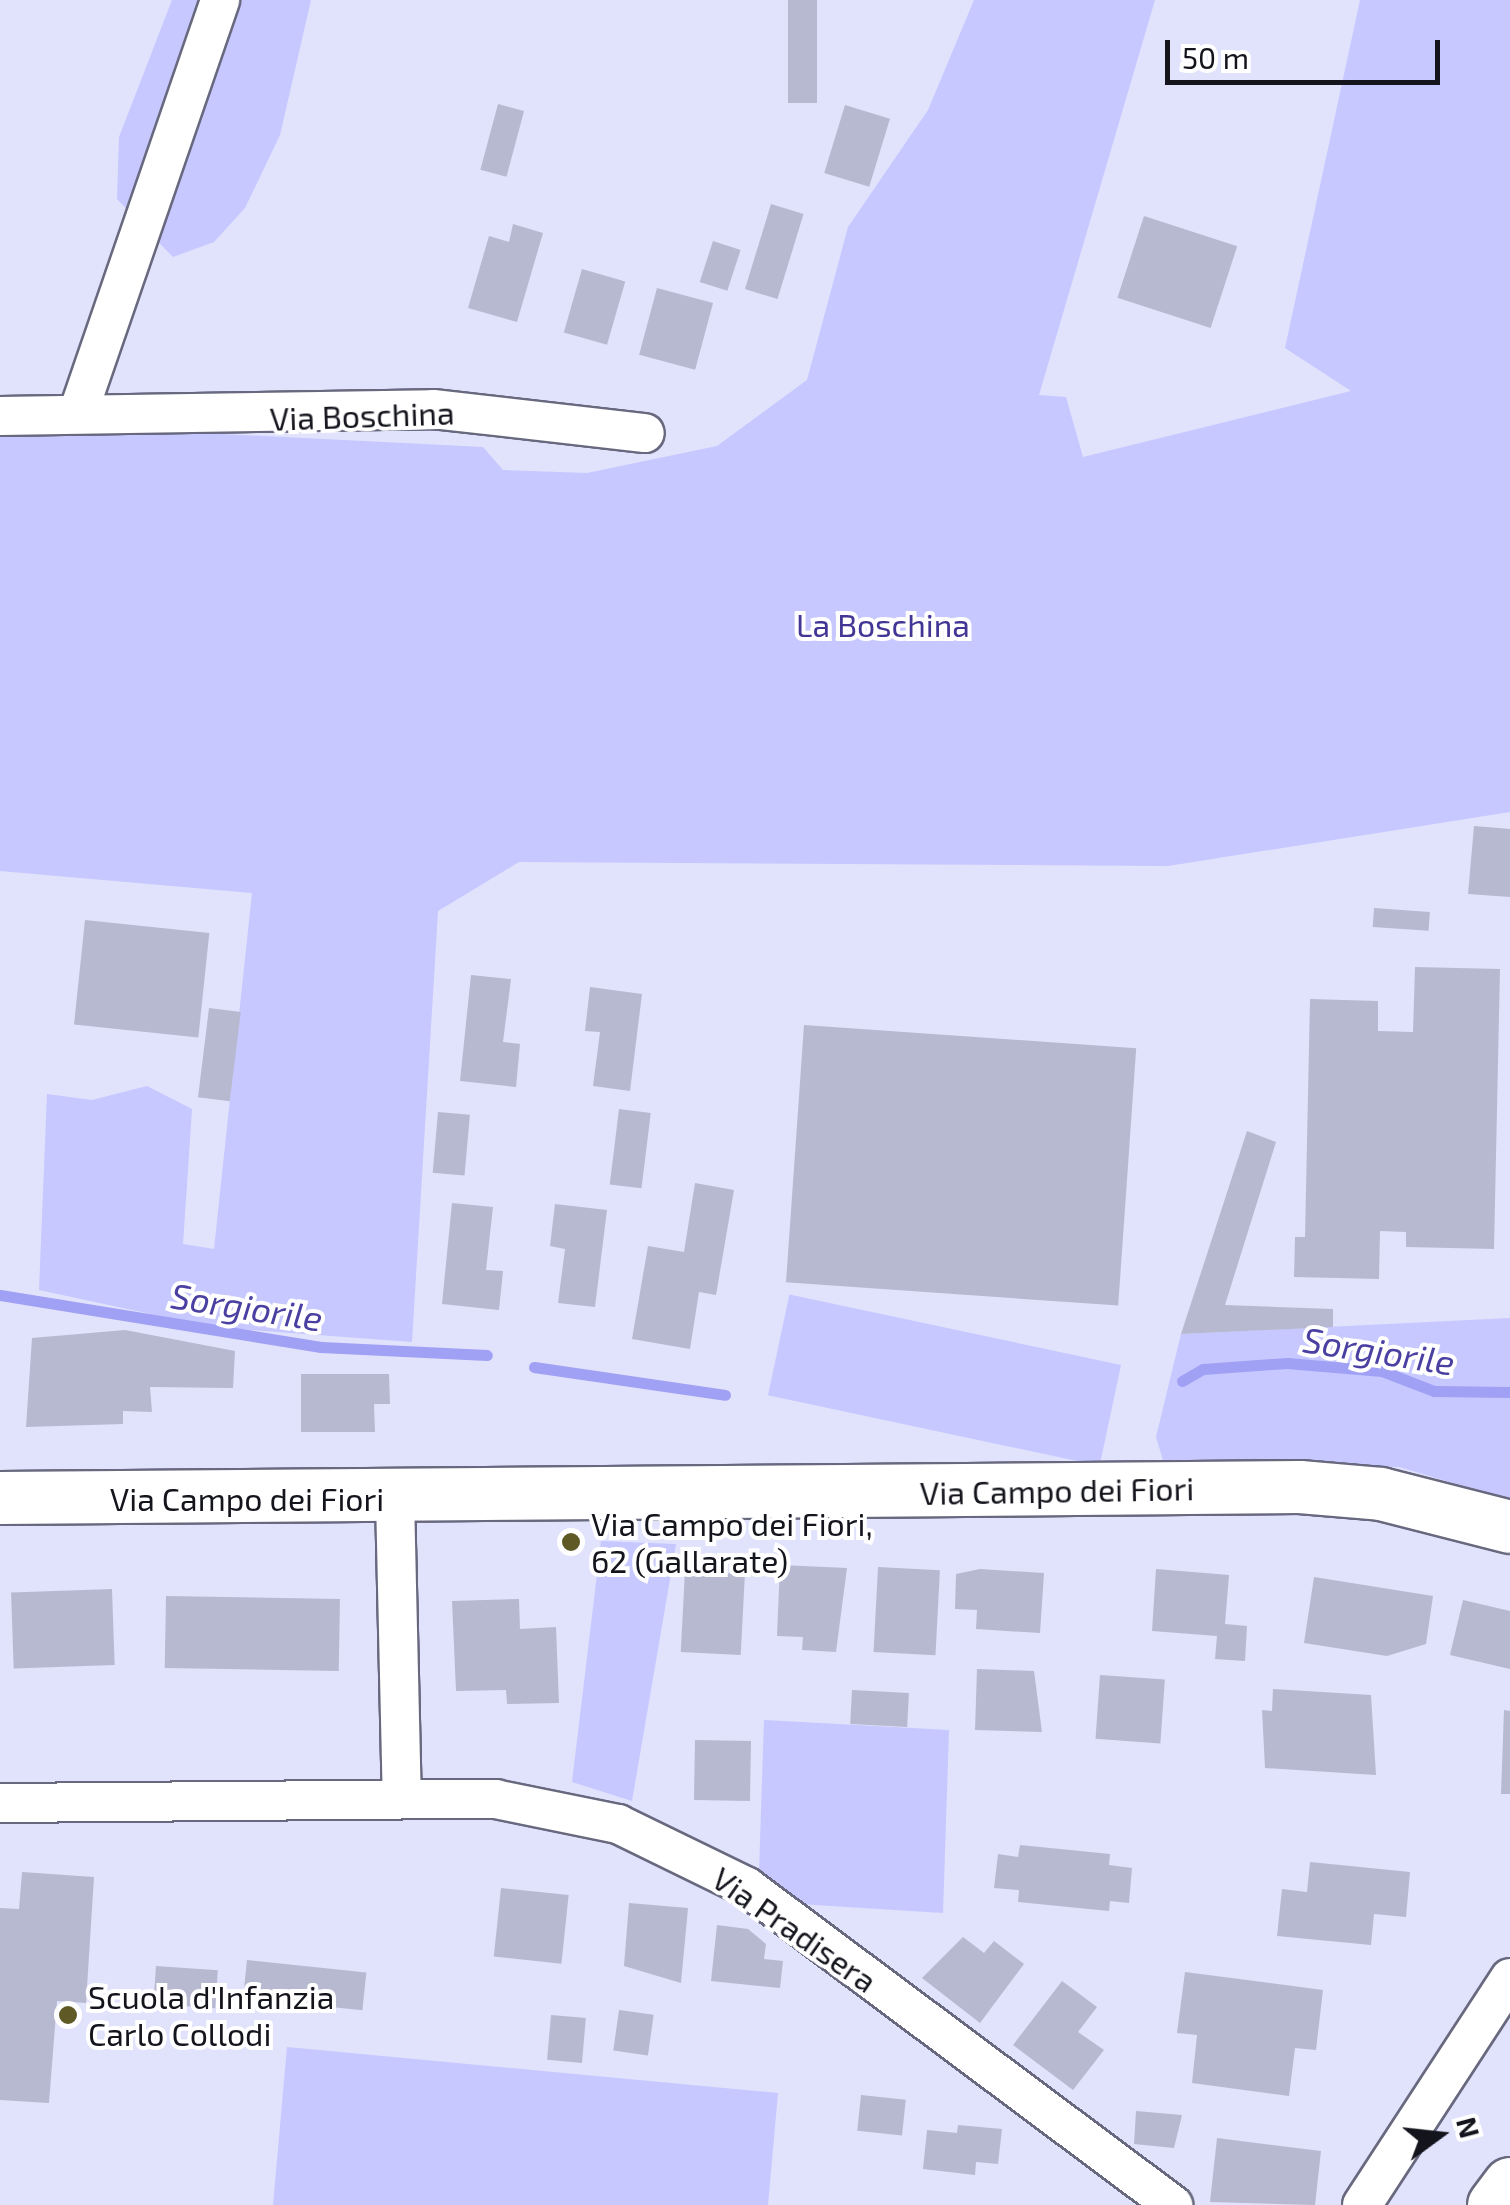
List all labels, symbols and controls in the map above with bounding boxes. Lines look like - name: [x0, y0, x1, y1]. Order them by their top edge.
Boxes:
- scale bar: [1170, 20, 1445, 82]
- text: 50 m: [1182, 39, 1249, 75]
- street label: Via Boschina: [269, 393, 455, 437]
- park label: La Boschina: [796, 605, 970, 643]
- water label: Sorgiorile: [168, 1273, 326, 1339]
- water label: Sorgiorile: [1300, 1317, 1458, 1383]
- street label: Via Campo dei Fiori: [919, 1468, 1195, 1512]
- street label: Via Campo dei Fiori: [110, 1479, 384, 1517]
- place label: Via Campo dei Fiori, 62 (Gallarate): [591, 1505, 873, 1580]
- marker: Via Campo dei Fiori, 62 (Gallarate): [560, 1531, 582, 1553]
- street label: Via Pradisera: [706, 1858, 884, 2000]
- place label: Scuola d'Infanzia Carlo Collodi: [88, 1978, 334, 2053]
- marker: Scuola d'Infanzia Carlo Collodi: [57, 2004, 79, 2026]
- north arrow: [1390, 2085, 1490, 2185]
- text: N: [1450, 2113, 1488, 2141]

